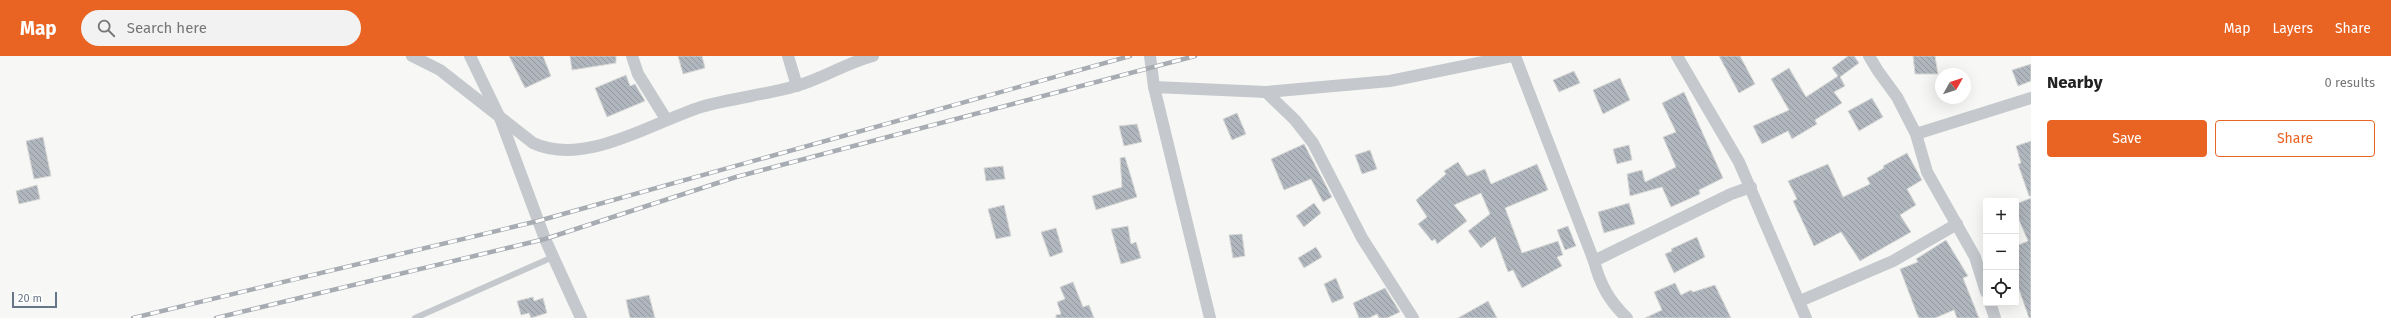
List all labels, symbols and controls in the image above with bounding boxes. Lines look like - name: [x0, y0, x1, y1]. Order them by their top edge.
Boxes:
- search box: [81, 10, 361, 46]
- text: Map: [20, 17, 57, 40]
- icon: search: [95, 17, 117, 39]
- text: Search here: [127, 19, 207, 37]
- text: Map: [2224, 20, 2250, 37]
- text: Layers: [2272, 20, 2313, 37]
- text: Share: [2335, 20, 2371, 37]
- north arrow: [1935, 68, 1971, 104]
- text: Nearby: [2047, 72, 2102, 93]
- text: 0 results: [2324, 75, 2375, 90]
- button: Save: [2047, 120, 2207, 157]
- button: Share: [2215, 120, 2375, 157]
- map controls: [1983, 198, 2019, 306]
- button: +: [1983, 198, 2019, 234]
- button: −: [1983, 234, 2019, 270]
- button: locate: [1983, 270, 2019, 306]
- scale bar: [12, 290, 57, 309]
- text: 20 m: [18, 292, 42, 305]

